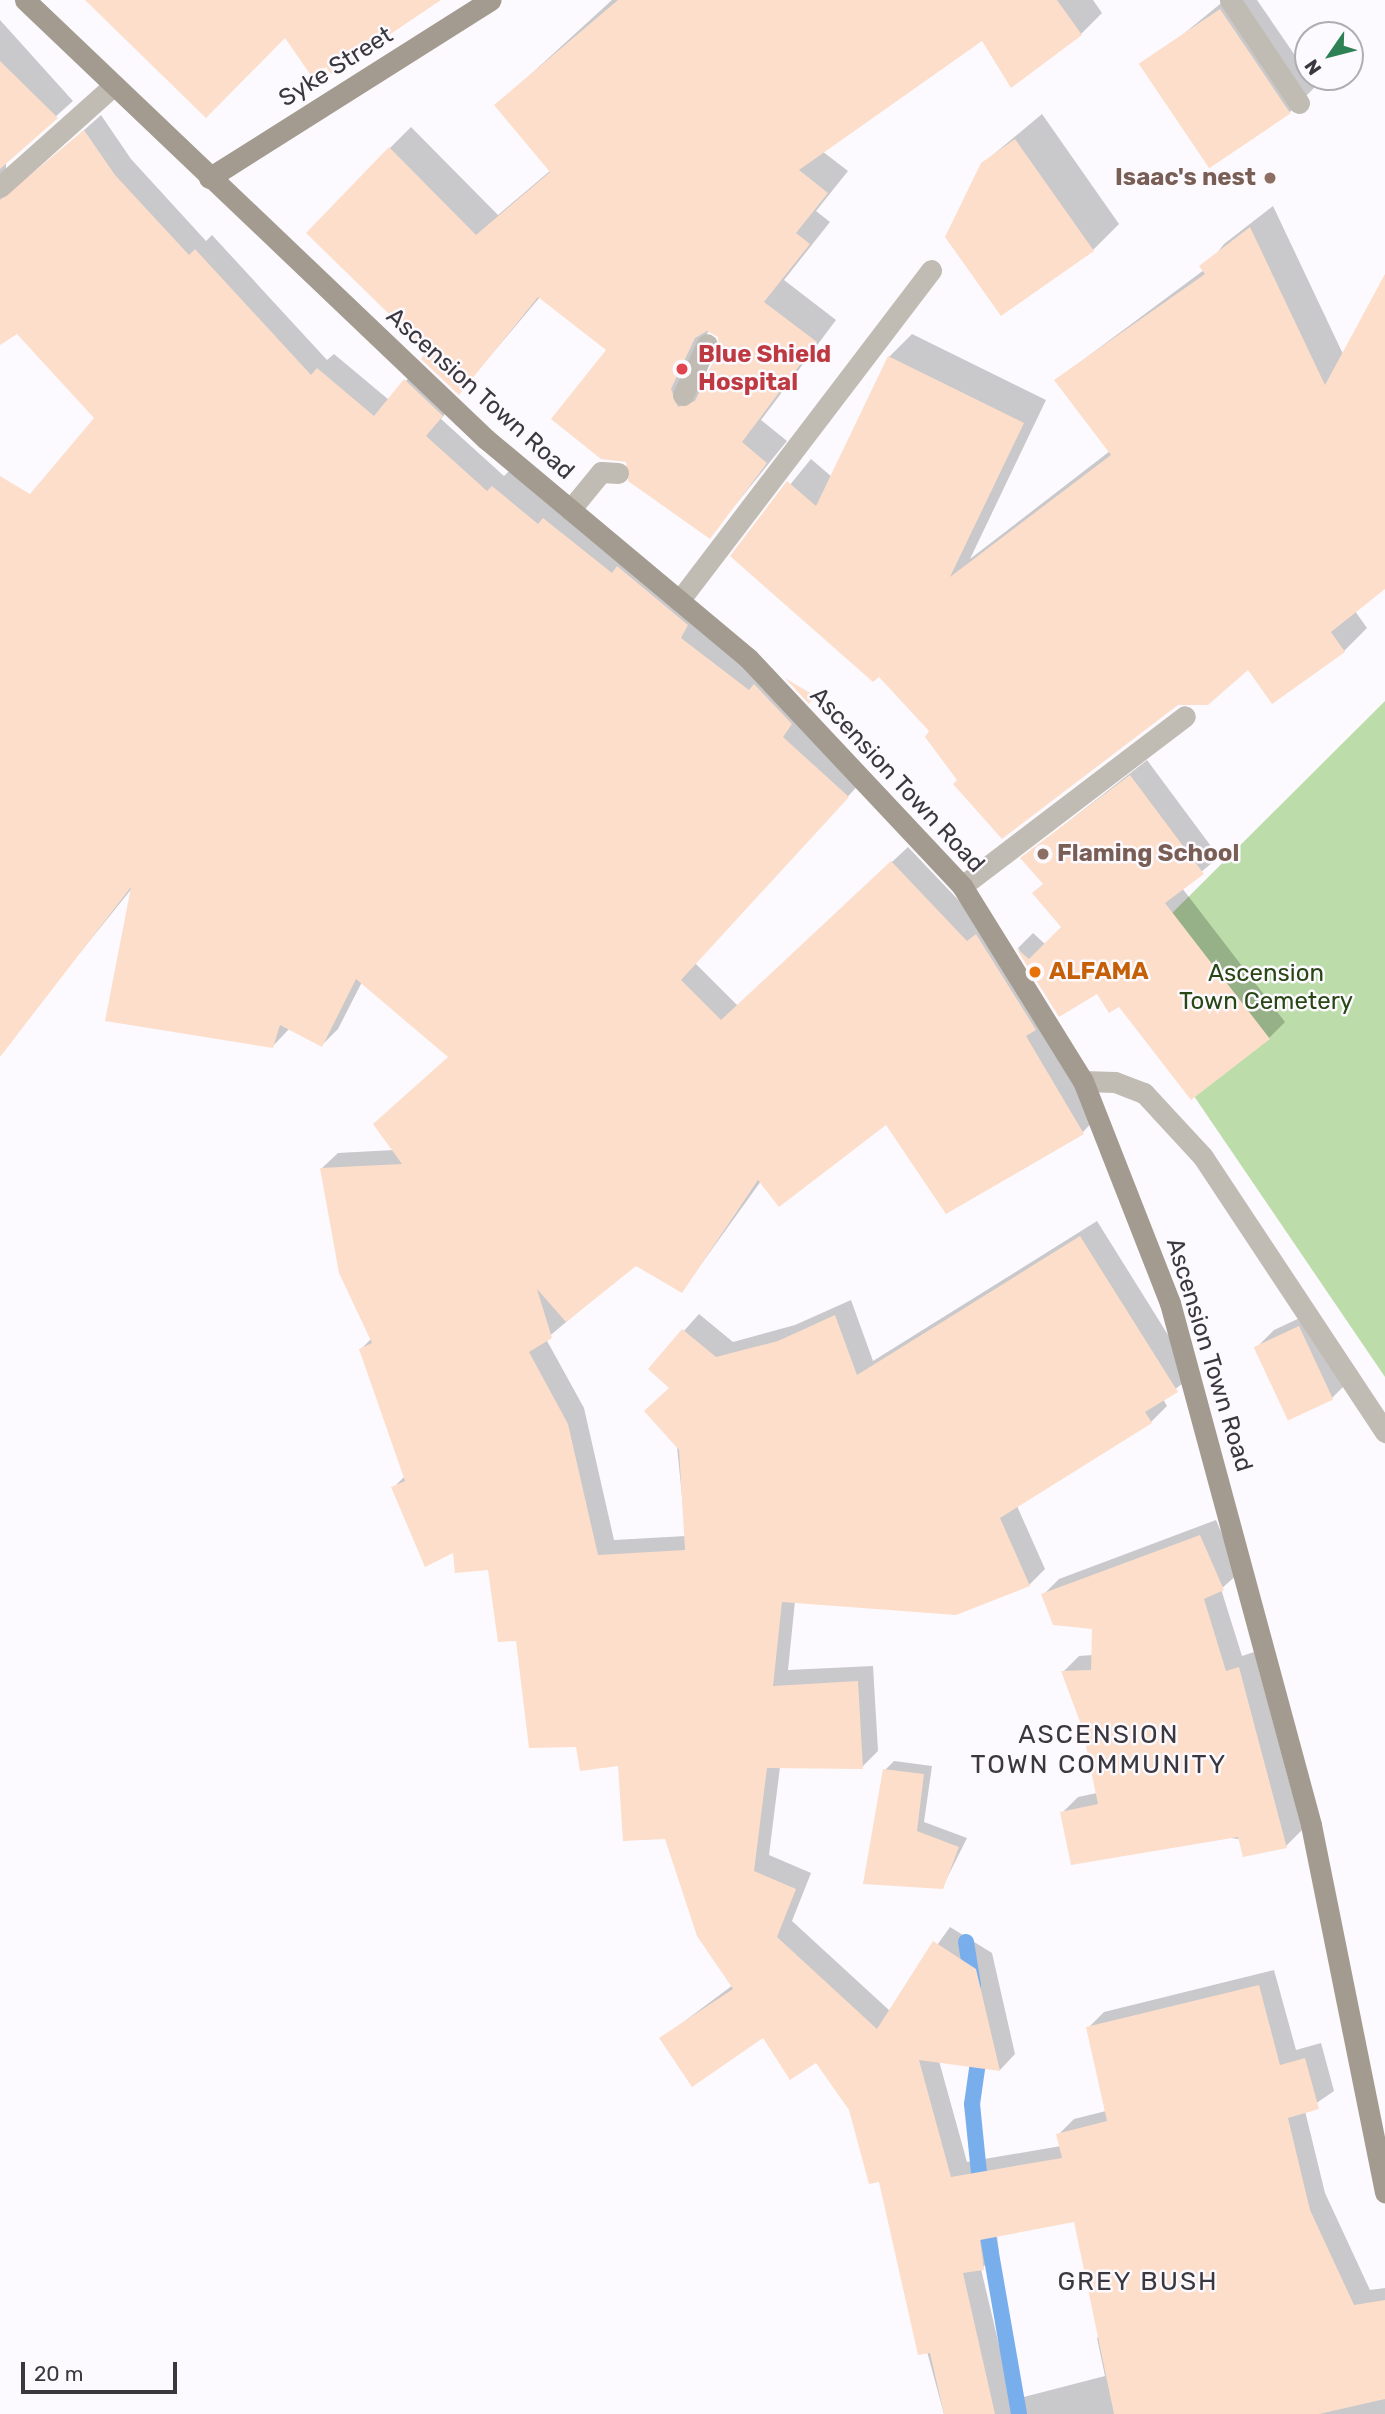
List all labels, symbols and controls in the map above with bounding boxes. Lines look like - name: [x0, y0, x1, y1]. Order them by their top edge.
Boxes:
- street label: Syke Street: [274, 21, 398, 113]
- north arrow: [1294, 21, 1364, 91]
- text: N: [1300, 55, 1326, 79]
- place label: Isaac's nest: [1115, 164, 1256, 192]
- marker: Isaac's nest: [1262, 170, 1278, 186]
- street label: Ascension Town Road: [380, 302, 580, 486]
- place label: Blue Shield Hospital: [698, 341, 831, 397]
- marker: Blue Shield Hospital: [672, 359, 692, 379]
- street label: Ascension Town Road: [803, 681, 991, 879]
- place label: Flaming School: [1057, 840, 1239, 868]
- marker: Flaming School: [1035, 846, 1051, 862]
- place label: ALFAMA: [1049, 958, 1149, 986]
- park label: Ascension Town Cemetery: [1179, 960, 1353, 1016]
- marker: ALFAMA: [1027, 964, 1043, 980]
- street label: Ascension Town Road: [1160, 1234, 1258, 1476]
- district label: ASCENSION TOWN COMMUNITY: [972, 1719, 1226, 1780]
- district label: GREY BUSH: [1058, 2266, 1218, 2298]
- scale bar: [24, 2348, 180, 2392]
- text: 20 m: [34, 2361, 83, 2386]

